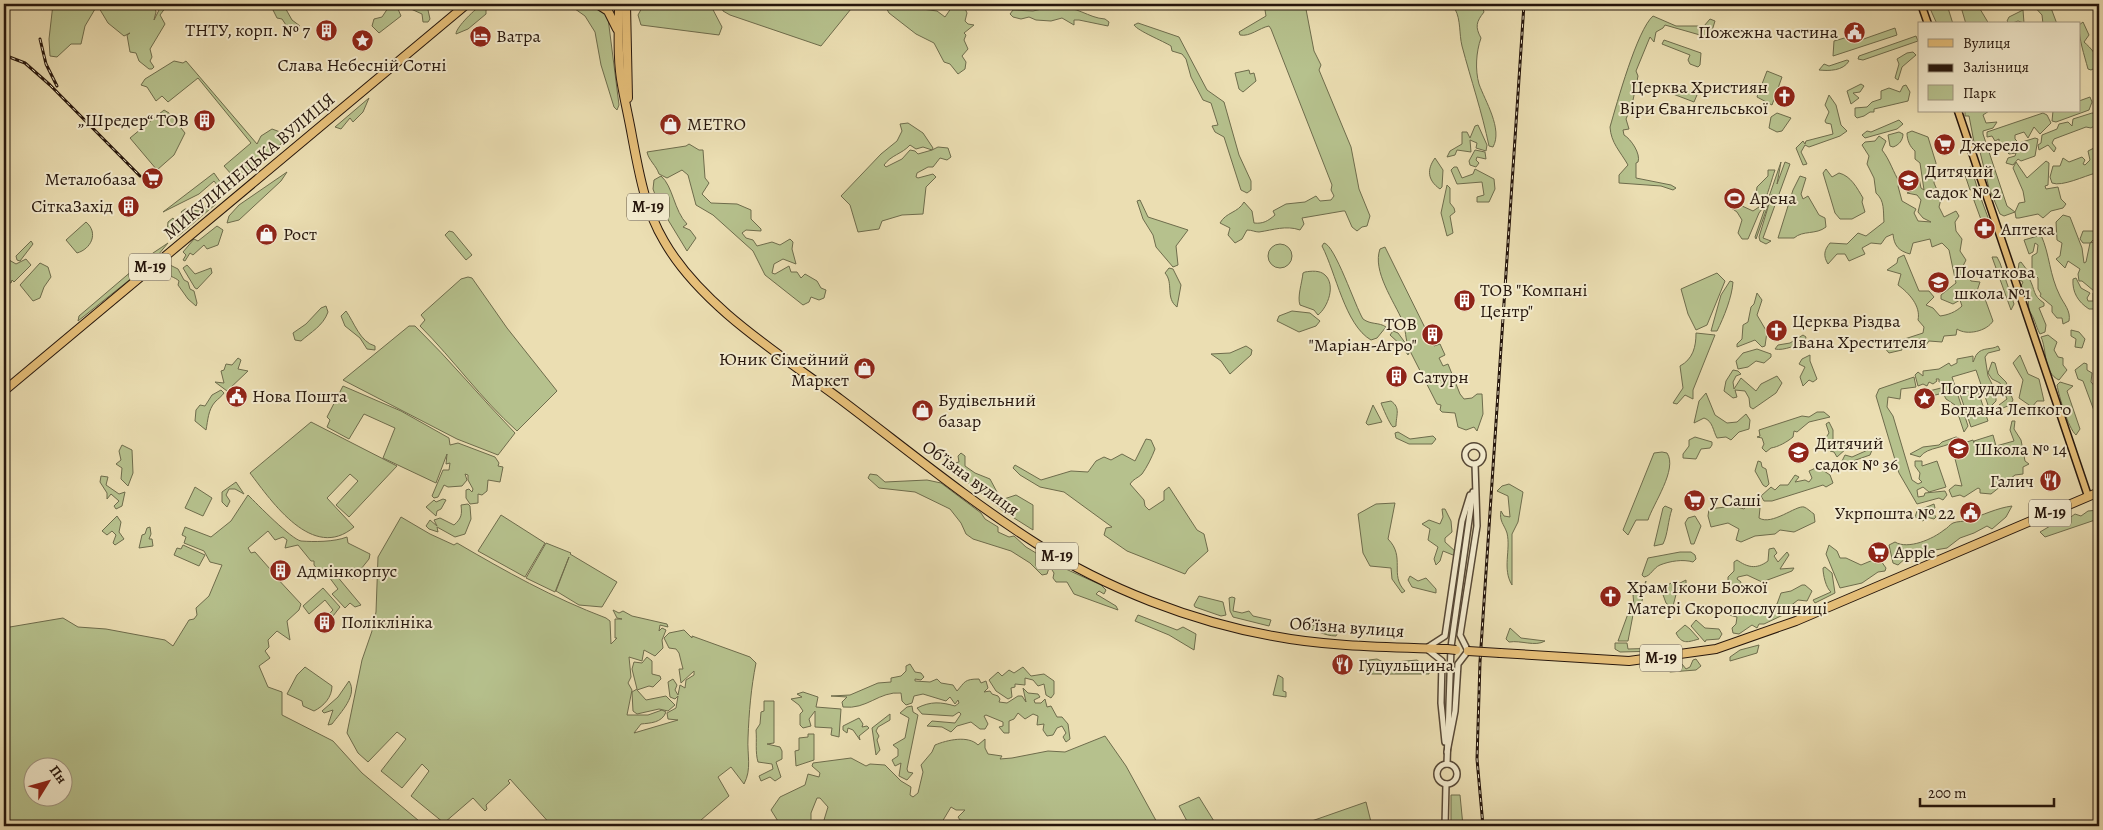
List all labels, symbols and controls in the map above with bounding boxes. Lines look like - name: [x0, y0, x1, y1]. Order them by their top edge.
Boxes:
- place label: ТНТУ, корп. № 7: [185, 18, 310, 42]
- building icon: ТНТУ, корп. № 7: [314, 18, 338, 42]
- place label: Пожежна частина: [1698, 20, 1839, 44]
- public building icon: Пожежна частина: [1842, 20, 1866, 44]
- legend: [1918, 22, 2080, 112]
- hotel icon: Ватра: [468, 24, 492, 48]
- place label: Ватра: [496, 24, 542, 48]
- place icon: Слава Небесній Сотні: [350, 28, 374, 52]
- text: Вулиця: [1963, 33, 2010, 53]
- place label: Слава Небесній Сотні: [277, 53, 447, 77]
- text: Залізниця: [1963, 57, 2029, 77]
- place label: Церква Християн Віри Євангельської: [1619, 75, 1768, 120]
- text: Парк: [1963, 83, 1996, 103]
- church icon: Церква Християн Віри Євангельської: [1772, 85, 1796, 109]
- street label: МИКУЛИНЕЦЬКА ВУЛИЦЯ: [158, 87, 340, 245]
- place label: „Шредер“ ТОВ: [78, 108, 189, 132]
- building icon: „Шредер“ ТОВ: [193, 108, 217, 132]
- shop icon: METRO: [659, 112, 683, 136]
- place label: METRO: [687, 112, 746, 136]
- supermarket icon: Джерело: [1932, 133, 1956, 157]
- place label: Джерело: [1960, 133, 2029, 157]
- place label: Дитячий садок № 2: [1925, 159, 2001, 204]
- place label: Металобаза: [45, 167, 137, 191]
- supermarket icon: Металобаза: [140, 167, 164, 191]
- school or university icon: Дитячий садок № 2: [1897, 169, 1921, 193]
- sports icon: Арена: [1722, 186, 1746, 210]
- place label: Арена: [1749, 186, 1797, 210]
- road number: М-19: [627, 193, 669, 220]
- place label: СіткаЗахід: [31, 194, 113, 218]
- building icon: СіткаЗахід: [117, 194, 141, 218]
- pharmacy icon: Аптека: [1973, 217, 1997, 241]
- place label: Аптека: [2000, 217, 2056, 241]
- shop icon: Рост: [255, 222, 279, 246]
- place label: Рост: [283, 222, 317, 246]
- road number: М-19: [129, 253, 171, 280]
- place label: Початкова школа №1: [1954, 260, 2036, 305]
- school or university icon: Початкова школа №1: [1926, 270, 1950, 294]
- place label: ТОВ "Компані Центр": [1480, 278, 1588, 323]
- building icon: ТОВ "Компані Центр": [1452, 288, 1476, 312]
- place label: Церква Різдва Івана Хрестителя: [1792, 309, 1927, 354]
- place label: ТОВ "Маріан-Агро": [1308, 312, 1417, 357]
- church icon: Церква Різдва Івана Хрестителя: [1764, 319, 1788, 343]
- building icon: ТОВ "Маріан-Агро": [1421, 322, 1445, 346]
- place label: Юник Сімейний Маркет: [719, 347, 849, 392]
- shop icon: Юник Сімейний Маркет: [853, 357, 877, 381]
- building icon: Сатурн: [1385, 365, 1409, 389]
- place label: Сатурн: [1413, 365, 1469, 389]
- place label: Погруддя Богдана Лепкого: [1940, 376, 2071, 421]
- public building icon: Нова Пошта: [224, 384, 248, 408]
- place label: Нова Пошта: [252, 384, 348, 408]
- place icon: Погруддя Богдана Лепкого: [1912, 386, 1936, 410]
- place label: Будівельний базар: [938, 388, 1036, 433]
- shop icon: Будівельний базар: [910, 398, 934, 422]
- place label: Дитячий садок № 36: [1815, 431, 1898, 476]
- street label: Обʼїзна вулиця: [917, 434, 1025, 522]
- school or university icon: Школа № 14: [1946, 437, 1970, 461]
- place label: Школа № 14: [1974, 437, 2067, 461]
- school or university icon: Дитячий садок № 36: [1787, 441, 1811, 465]
- place label: Галич: [1990, 469, 2034, 493]
- restaurant icon: Галич: [2038, 469, 2062, 493]
- supermarket icon: у Саші: [1682, 488, 1706, 512]
- place label: у Саші: [1709, 488, 1761, 512]
- road number: М-19: [2029, 499, 2071, 526]
- place label: Укрпошта № 22: [1835, 501, 1955, 525]
- public building icon: Укрпошта № 22: [1959, 501, 1983, 525]
- supermarket icon: Apple: [1866, 540, 1890, 564]
- place label: Apple: [1893, 540, 1936, 564]
- road number: М-19: [1036, 542, 1078, 570]
- building icon: Адмінкорпус: [269, 559, 293, 583]
- place label: Адмінкорпус: [296, 559, 398, 583]
- place label: Храм Ікони Божої Матері Скоропослушниці: [1627, 575, 1827, 620]
- church icon: Храм Ікони Божої Матері Скоропослушниці: [1599, 585, 1623, 609]
- building icon: Поліклініка: [313, 610, 337, 634]
- place label: Поліклініка: [341, 610, 433, 634]
- street label: Обʼїзна вулиця: [1289, 611, 1405, 643]
- road number: М-19: [1640, 644, 1682, 671]
- restaurant icon: Гуцульщина: [1330, 653, 1354, 677]
- place label: Гуцульщина: [1358, 653, 1455, 677]
- north arrow: [22, 758, 72, 808]
- text: Пн: [45, 761, 71, 788]
- scale bar: [1920, 775, 2054, 807]
- text: 200 m: [1928, 783, 1967, 803]

